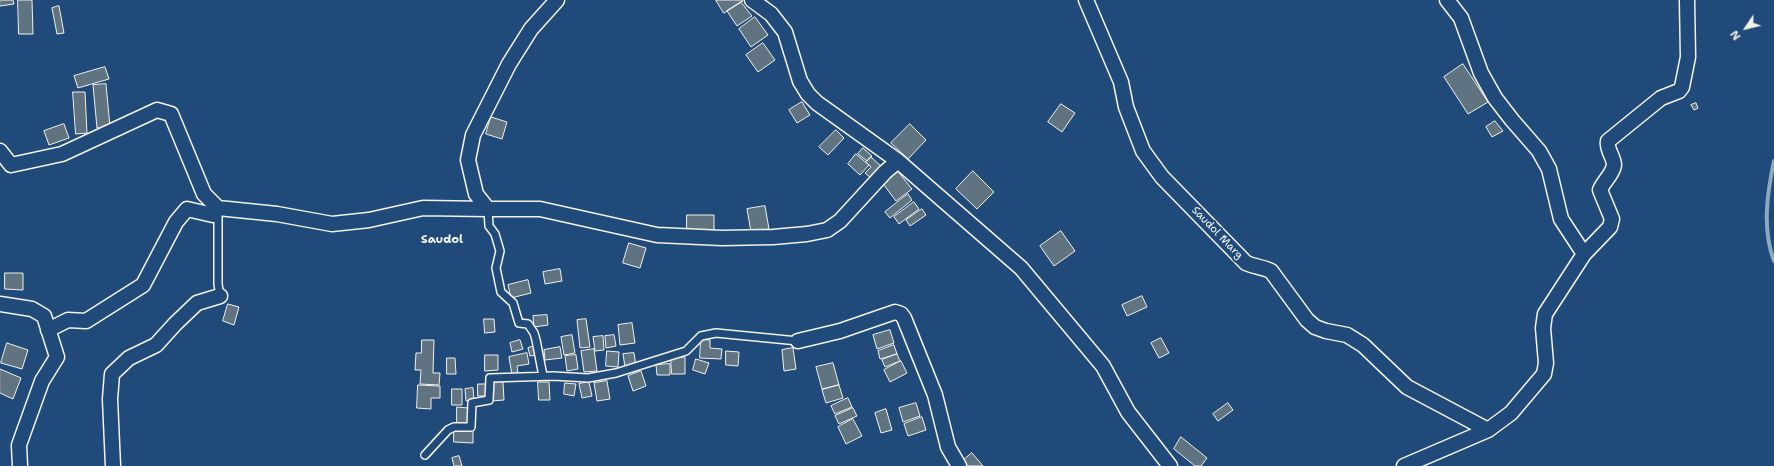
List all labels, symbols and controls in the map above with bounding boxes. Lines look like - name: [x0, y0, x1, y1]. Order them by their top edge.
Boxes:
- north arrow: [1726, 8, 1766, 48]
- text: N: [1727, 27, 1744, 43]
- street label: Saudol Marg: [1189, 204, 1245, 262]
- district label: Saudol: [421, 233, 463, 247]

